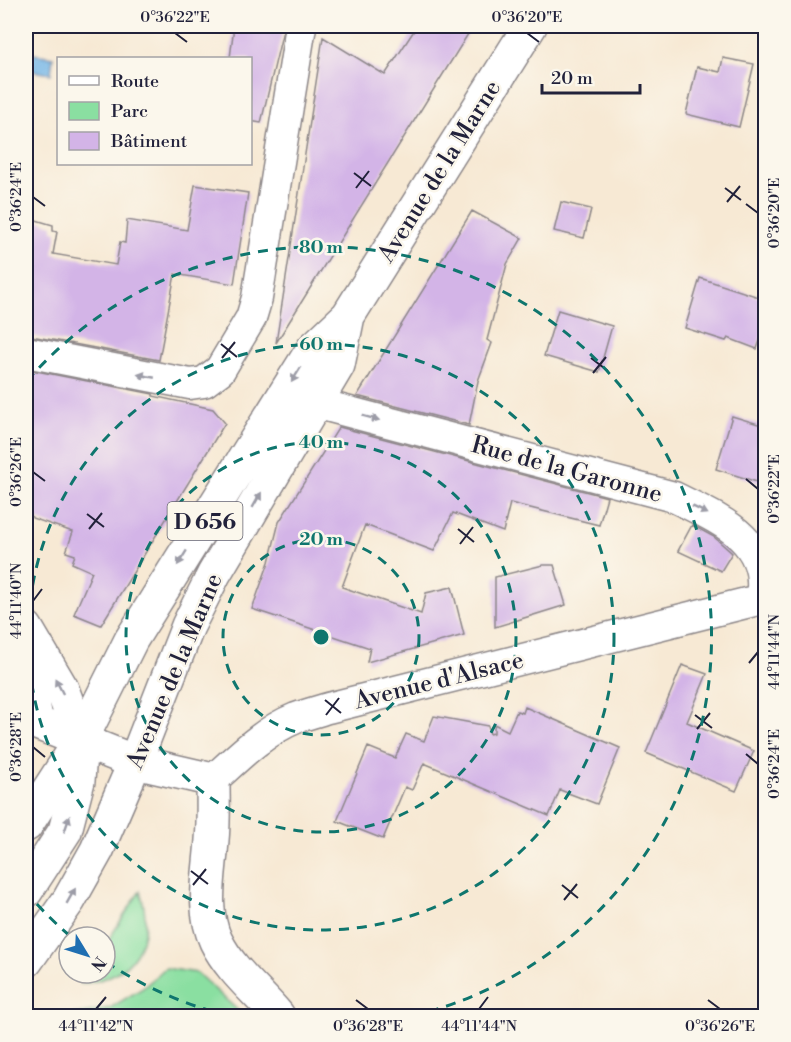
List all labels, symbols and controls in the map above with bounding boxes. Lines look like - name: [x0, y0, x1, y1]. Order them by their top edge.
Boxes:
- text: 0°36'22"E: [140, 8, 210, 27]
- text: 0°36'20"E: [492, 8, 562, 27]
- legend: [57, 57, 252, 165]
- scale bar: [542, 57, 640, 95]
- text: 20 m: [551, 67, 593, 90]
- text: Route: [111, 70, 159, 93]
- street label: Avenue de la Marne: [371, 75, 508, 269]
- text: Parc: [111, 100, 148, 123]
- text: Bâtiment: [110, 130, 188, 153]
- text: 0°36'24"E: [7, 162, 26, 232]
- text: 0°36'20"E: [765, 178, 784, 248]
- text: 80 m: [299, 236, 344, 259]
- text: 60 m: [299, 333, 343, 356]
- one-way arrow: [291, 367, 302, 383]
- one-way arrow: [136, 371, 155, 380]
- one-way arrow: [362, 413, 380, 423]
- street label: Rue de la Garonne: [468, 430, 665, 510]
- text: 40 m: [299, 431, 344, 454]
- text: 0°36'26"E: [7, 437, 26, 507]
- text: 0°36'22"E: [765, 454, 784, 524]
- one-way arrow: [252, 491, 262, 508]
- road number: D 656: [168, 502, 242, 540]
- one-way arrow: [691, 506, 708, 515]
- text: 20 m: [299, 528, 343, 551]
- one-way arrow: [176, 550, 187, 567]
- text: 44°11'40"N: [7, 563, 26, 639]
- street label: Avenue de la Marne: [120, 569, 230, 775]
- text: 44°11'44"N: [765, 614, 784, 690]
- centre of rings: [311, 627, 331, 647]
- street label: Avenue d'Alsace: [350, 645, 527, 717]
- one-way arrow: [54, 677, 64, 694]
- text: 0°36'28"E: [7, 712, 26, 782]
- text: 0°36'24"E: [765, 729, 784, 799]
- one-way arrow: [63, 815, 72, 833]
- one-way arrow: [66, 888, 77, 904]
- north arrow: [57, 925, 117, 985]
- text: N: [86, 952, 110, 975]
- text: 44°11'42"N: [59, 1017, 133, 1036]
- text: 0°36'28"E: [333, 1017, 403, 1036]
- text: 44°11'44"N: [441, 1017, 517, 1036]
- text: 0°36'26"E: [685, 1017, 755, 1036]

